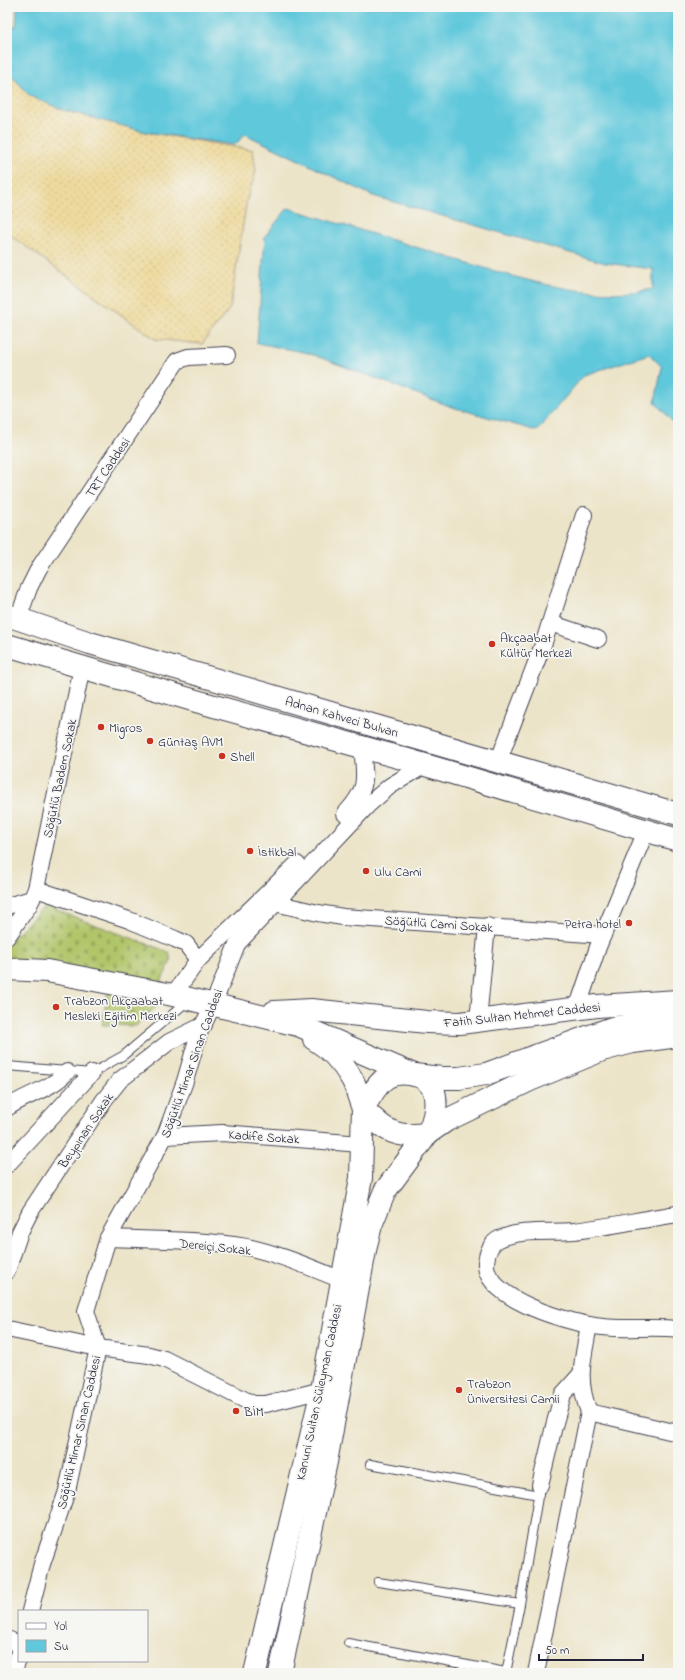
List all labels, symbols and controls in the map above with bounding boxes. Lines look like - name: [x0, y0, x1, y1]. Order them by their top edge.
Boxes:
- street label: TRT Caddesi: [81, 434, 135, 502]
- place label: Akçaabat Kültür Merkezi: [500, 629, 572, 663]
- marker: Akçaabat Kültür Merkezi: [487, 639, 497, 649]
- street label: Adnan Kahveci Bulvarı: [283, 692, 401, 743]
- street label: Söğütlü Badem Sokak: [39, 717, 83, 840]
- place label: Migros: [109, 719, 143, 739]
- marker: Migros: [96, 722, 106, 732]
- place label: Güntaş AVM: [158, 733, 223, 752]
- marker: Güntaş AVM: [145, 736, 155, 746]
- place label: Shell: [230, 748, 255, 767]
- marker: Shell: [217, 751, 227, 761]
- place label: İstikbal: [258, 843, 296, 862]
- marker: İstikbal: [245, 846, 255, 856]
- place label: Ulu Cami: [374, 863, 422, 882]
- marker: Ulu Cami: [361, 866, 371, 876]
- street label: Söğütlü Cami Sokak: [384, 911, 494, 939]
- place label: Petra hotel: [564, 915, 621, 934]
- marker: Petra hotel: [624, 918, 634, 928]
- street label: Söğütlü Mimar Sinan Caddesi: [157, 986, 229, 1141]
- place label: Trabzon Akçaabat Mesleki Eğitim Merkezi: [64, 992, 177, 1027]
- street label: Fatih Sultan Mehmet Caddesi: [442, 998, 601, 1033]
- marker: Trabzon Akçaabat Mesleki Eğitim Merkezi: [51, 1002, 61, 1012]
- street label: Beypınarı Sokak: [53, 1089, 120, 1174]
- street label: Kadife Sokak: [228, 1126, 300, 1149]
- street label: Dereiçi Sokak: [177, 1234, 252, 1261]
- street label: Kanuni Sultan Süleyman Caddesi: [292, 1303, 348, 1482]
- street label: Söğütlü Mimar Sinan Caddesi: [52, 1353, 107, 1511]
- place label: Trabzon Üniversitesi Camii: [467, 1375, 560, 1409]
- marker: Trabzon Üniversitesi Camii: [454, 1385, 464, 1395]
- place label: BİM: [243, 1403, 264, 1422]
- marker: BİM: [231, 1406, 241, 1416]
- legend: [18, 1610, 148, 1662]
- text: Yol: [54, 1618, 67, 1636]
- scale bar: [539, 1636, 643, 1662]
- text: Su: [54, 1638, 69, 1656]
- text: 50 m: [545, 1642, 569, 1660]

